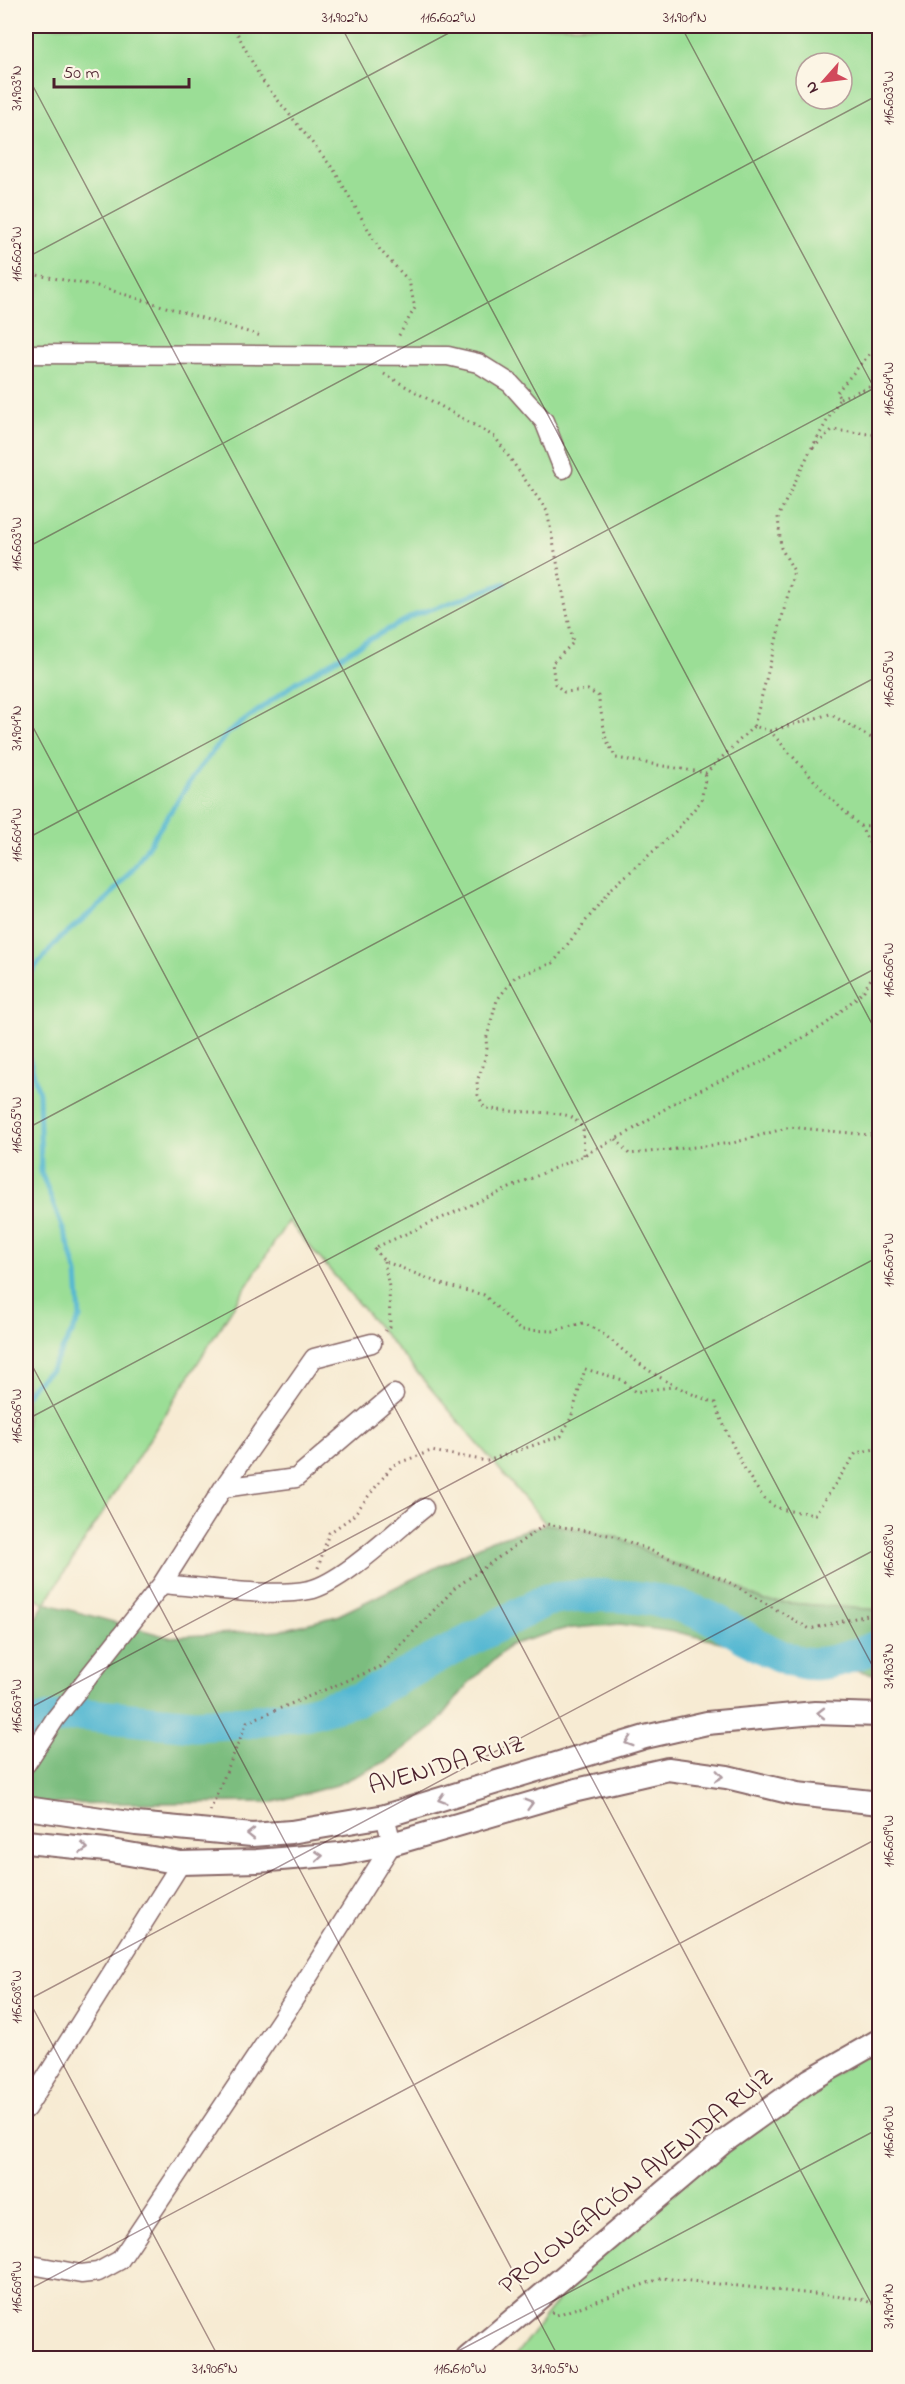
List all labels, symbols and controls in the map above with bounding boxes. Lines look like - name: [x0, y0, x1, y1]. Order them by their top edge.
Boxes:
- text: 31.902°N: [322, 7, 368, 29]
- text: 116.602°W: [420, 7, 476, 29]
- text: 31.901°N: [663, 7, 707, 29]
- scale bar: [54, 51, 189, 89]
- north arrow: [794, 51, 854, 111]
- text: 50 m: [63, 61, 100, 87]
- text: 31.903°N: [6, 65, 28, 111]
- text: 116.603°W: [878, 71, 900, 125]
- text: N: [799, 77, 826, 98]
- text: 116.602°W: [6, 226, 28, 282]
- text: 116.604°W: [878, 362, 900, 416]
- text: 116.603°W: [6, 517, 28, 571]
- text: 116.605°W: [878, 651, 900, 707]
- text: 31.904°N: [6, 705, 28, 751]
- text: 116.604°W: [6, 808, 28, 862]
- text: 116.606°W: [878, 943, 900, 997]
- text: 116.605°W: [6, 1097, 28, 1153]
- text: 116.607°W: [878, 1233, 900, 1287]
- text: 116.606°W: [6, 1389, 28, 1443]
- text: 116.608°W: [878, 1524, 900, 1578]
- text: 31.903°N: [878, 1643, 900, 1689]
- text: 116.607°W: [6, 1679, 28, 1733]
- one-way arrow: [817, 1707, 826, 1719]
- street label: AVENIDA RUIZ: [364, 1726, 530, 1806]
- one-way arrow: [624, 1735, 635, 1747]
- one-way arrow: [714, 1769, 723, 1781]
- one-way arrow: [437, 1792, 448, 1804]
- one-way arrow: [524, 1799, 534, 1812]
- text: 116.609°W: [878, 1815, 900, 1867]
- one-way arrow: [247, 1828, 256, 1840]
- one-way arrow: [79, 1841, 88, 1854]
- one-way arrow: [315, 1850, 324, 1863]
- text: 116.608°W: [6, 1970, 28, 2024]
- street label: PROLONGACIÓN AVENIDA RUIZ: [491, 2059, 783, 2305]
- text: 116.610°W: [878, 2106, 900, 2158]
- text: 116.609°W: [6, 2261, 28, 2313]
- text: 31.904°N: [878, 2283, 900, 2329]
- text: 31.906°N: [192, 2358, 238, 2380]
- text: 116.610°W: [434, 2358, 486, 2380]
- text: 31.905°N: [531, 2358, 579, 2380]

